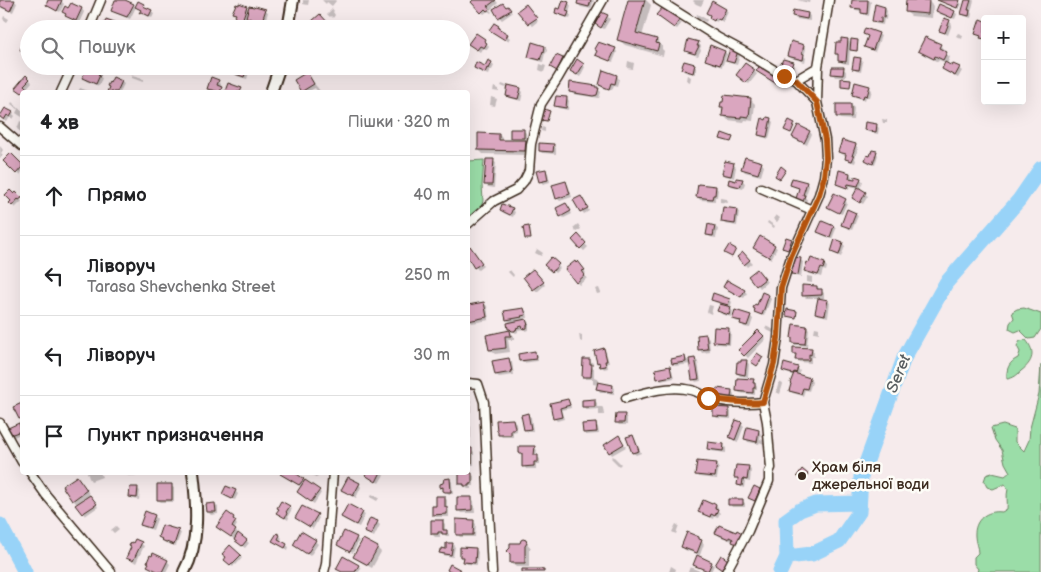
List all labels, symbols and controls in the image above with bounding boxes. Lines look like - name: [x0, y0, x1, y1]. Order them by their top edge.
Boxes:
- map controls: [981, 15, 1026, 105]
- button: +: [981, 15, 1026, 60]
- search box: [20, 20, 470, 75]
- icon: search: [38, 34, 66, 62]
- text: Пошук: [78, 36, 136, 59]
- button: −: [981, 60, 1026, 105]
- route end: [773, 65, 796, 88]
- text: 4 хв: [40, 110, 79, 135]
- text: Пішки · 320 m: [348, 113, 450, 132]
- icon: ahead: [40, 182, 68, 210]
- text: Прямо: [87, 184, 147, 207]
- text: 40 m: [413, 186, 450, 205]
- text: Ліворуч: [87, 255, 156, 278]
- icon: left: [40, 262, 68, 290]
- text: 250 m: [404, 266, 450, 285]
- text: Tarasa Shevchenka Street: [87, 278, 275, 297]
- icon: left: [40, 342, 68, 370]
- text: Ліворуч: [87, 344, 156, 367]
- text: 30 m: [413, 346, 450, 365]
- water label: Seret: [883, 351, 916, 396]
- route start: [697, 387, 720, 410]
- icon: arrive: [40, 422, 68, 450]
- text: Пункт призначення: [87, 424, 264, 447]
- place label: Храм біля джерельної води: [812, 458, 929, 494]
- marker: Храм біля джерельної води: [796, 470, 808, 482]

